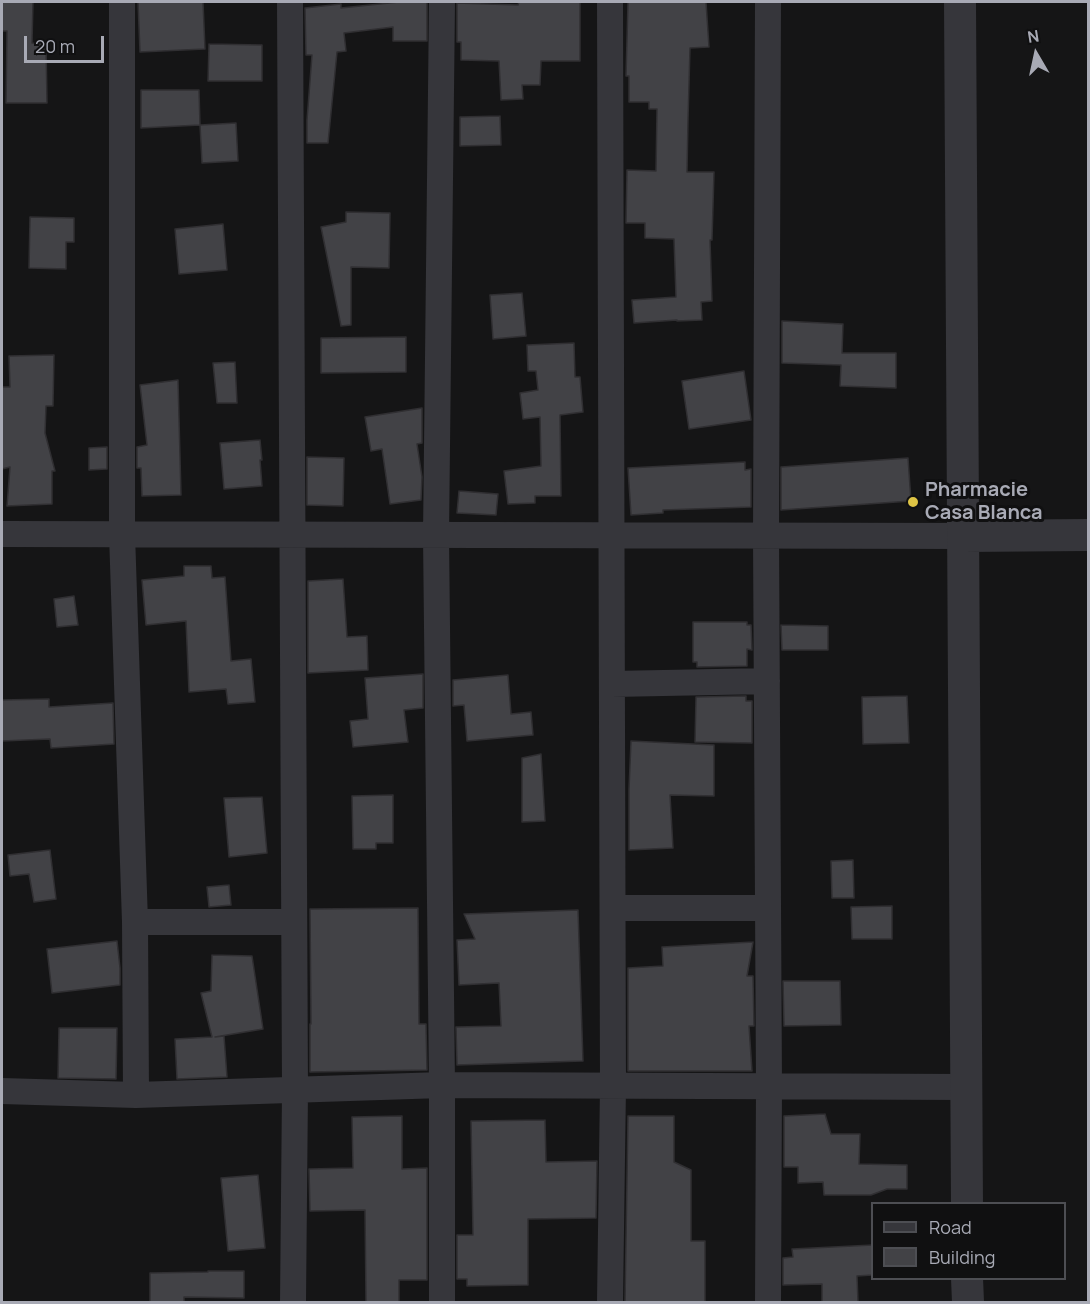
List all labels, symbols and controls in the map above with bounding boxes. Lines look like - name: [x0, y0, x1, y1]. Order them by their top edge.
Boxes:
- scale bar: [27, 24, 106, 62]
- north arrow: [1006, 24, 1066, 84]
- text: N: [1026, 24, 1041, 48]
- text: 20 m: [35, 34, 75, 58]
- place label: Pharmacie Casa Blanca: [925, 478, 1043, 525]
- marker: Pharmacie Casa Blanca: [906, 495, 920, 509]
- legend: [871, 1202, 1066, 1280]
- text: Road: [929, 1215, 972, 1239]
- text: Building: [929, 1245, 995, 1269]

